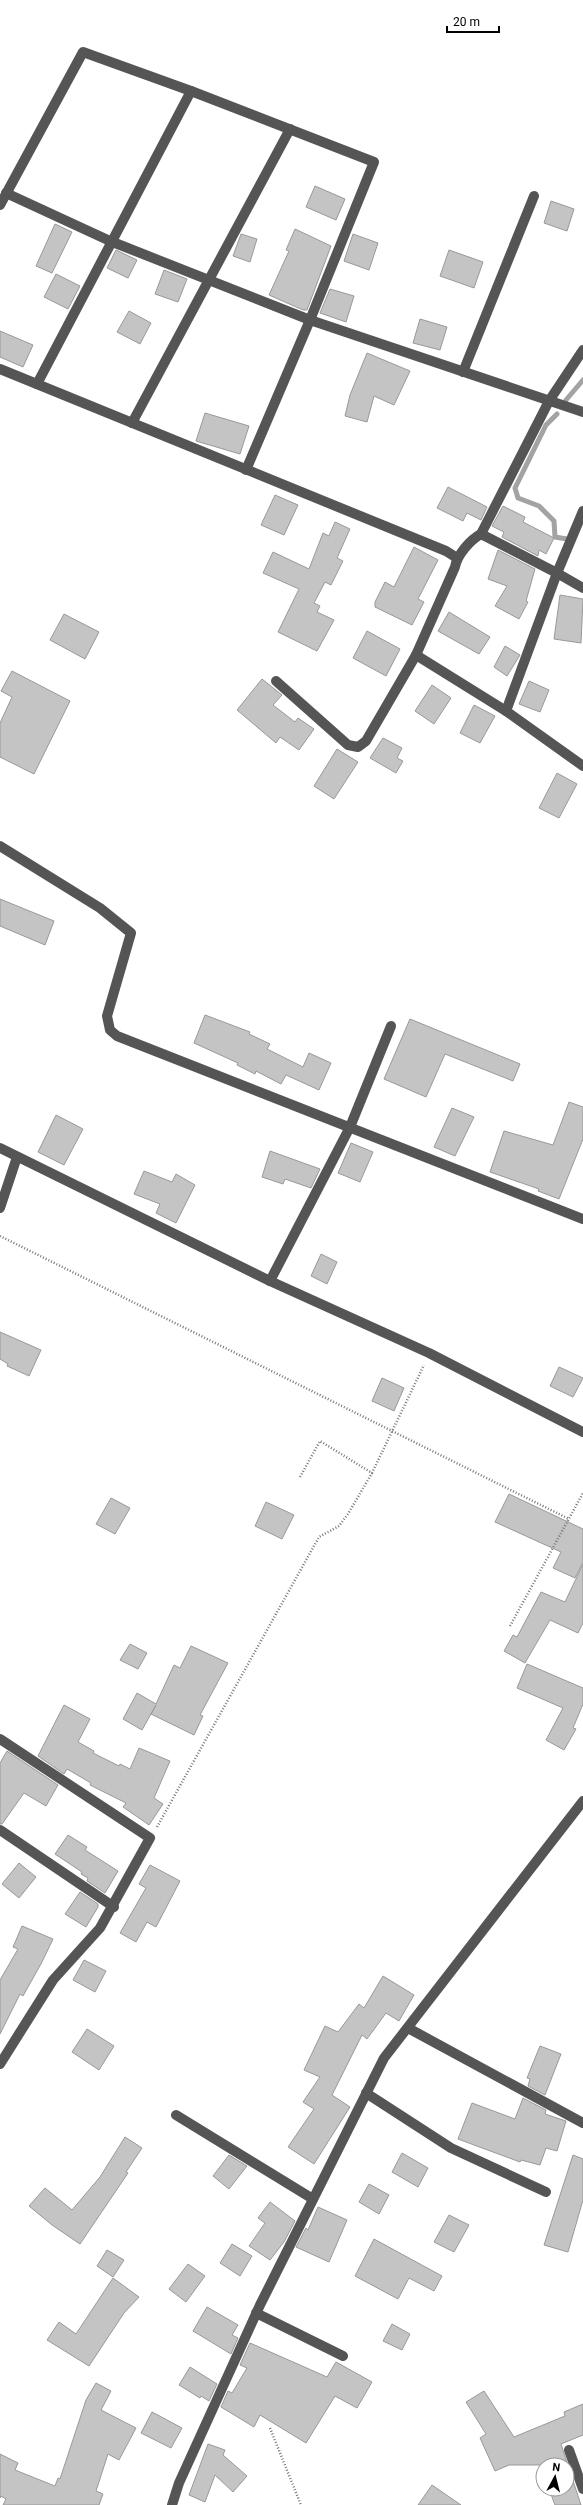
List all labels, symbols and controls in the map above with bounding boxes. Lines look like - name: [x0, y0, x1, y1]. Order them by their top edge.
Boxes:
- scale bar: [447, 8, 499, 34]
- text: 20 m: [453, 15, 480, 29]
- north arrow: [535, 2457, 575, 2497]
- text: N: [552, 2461, 561, 2475]

